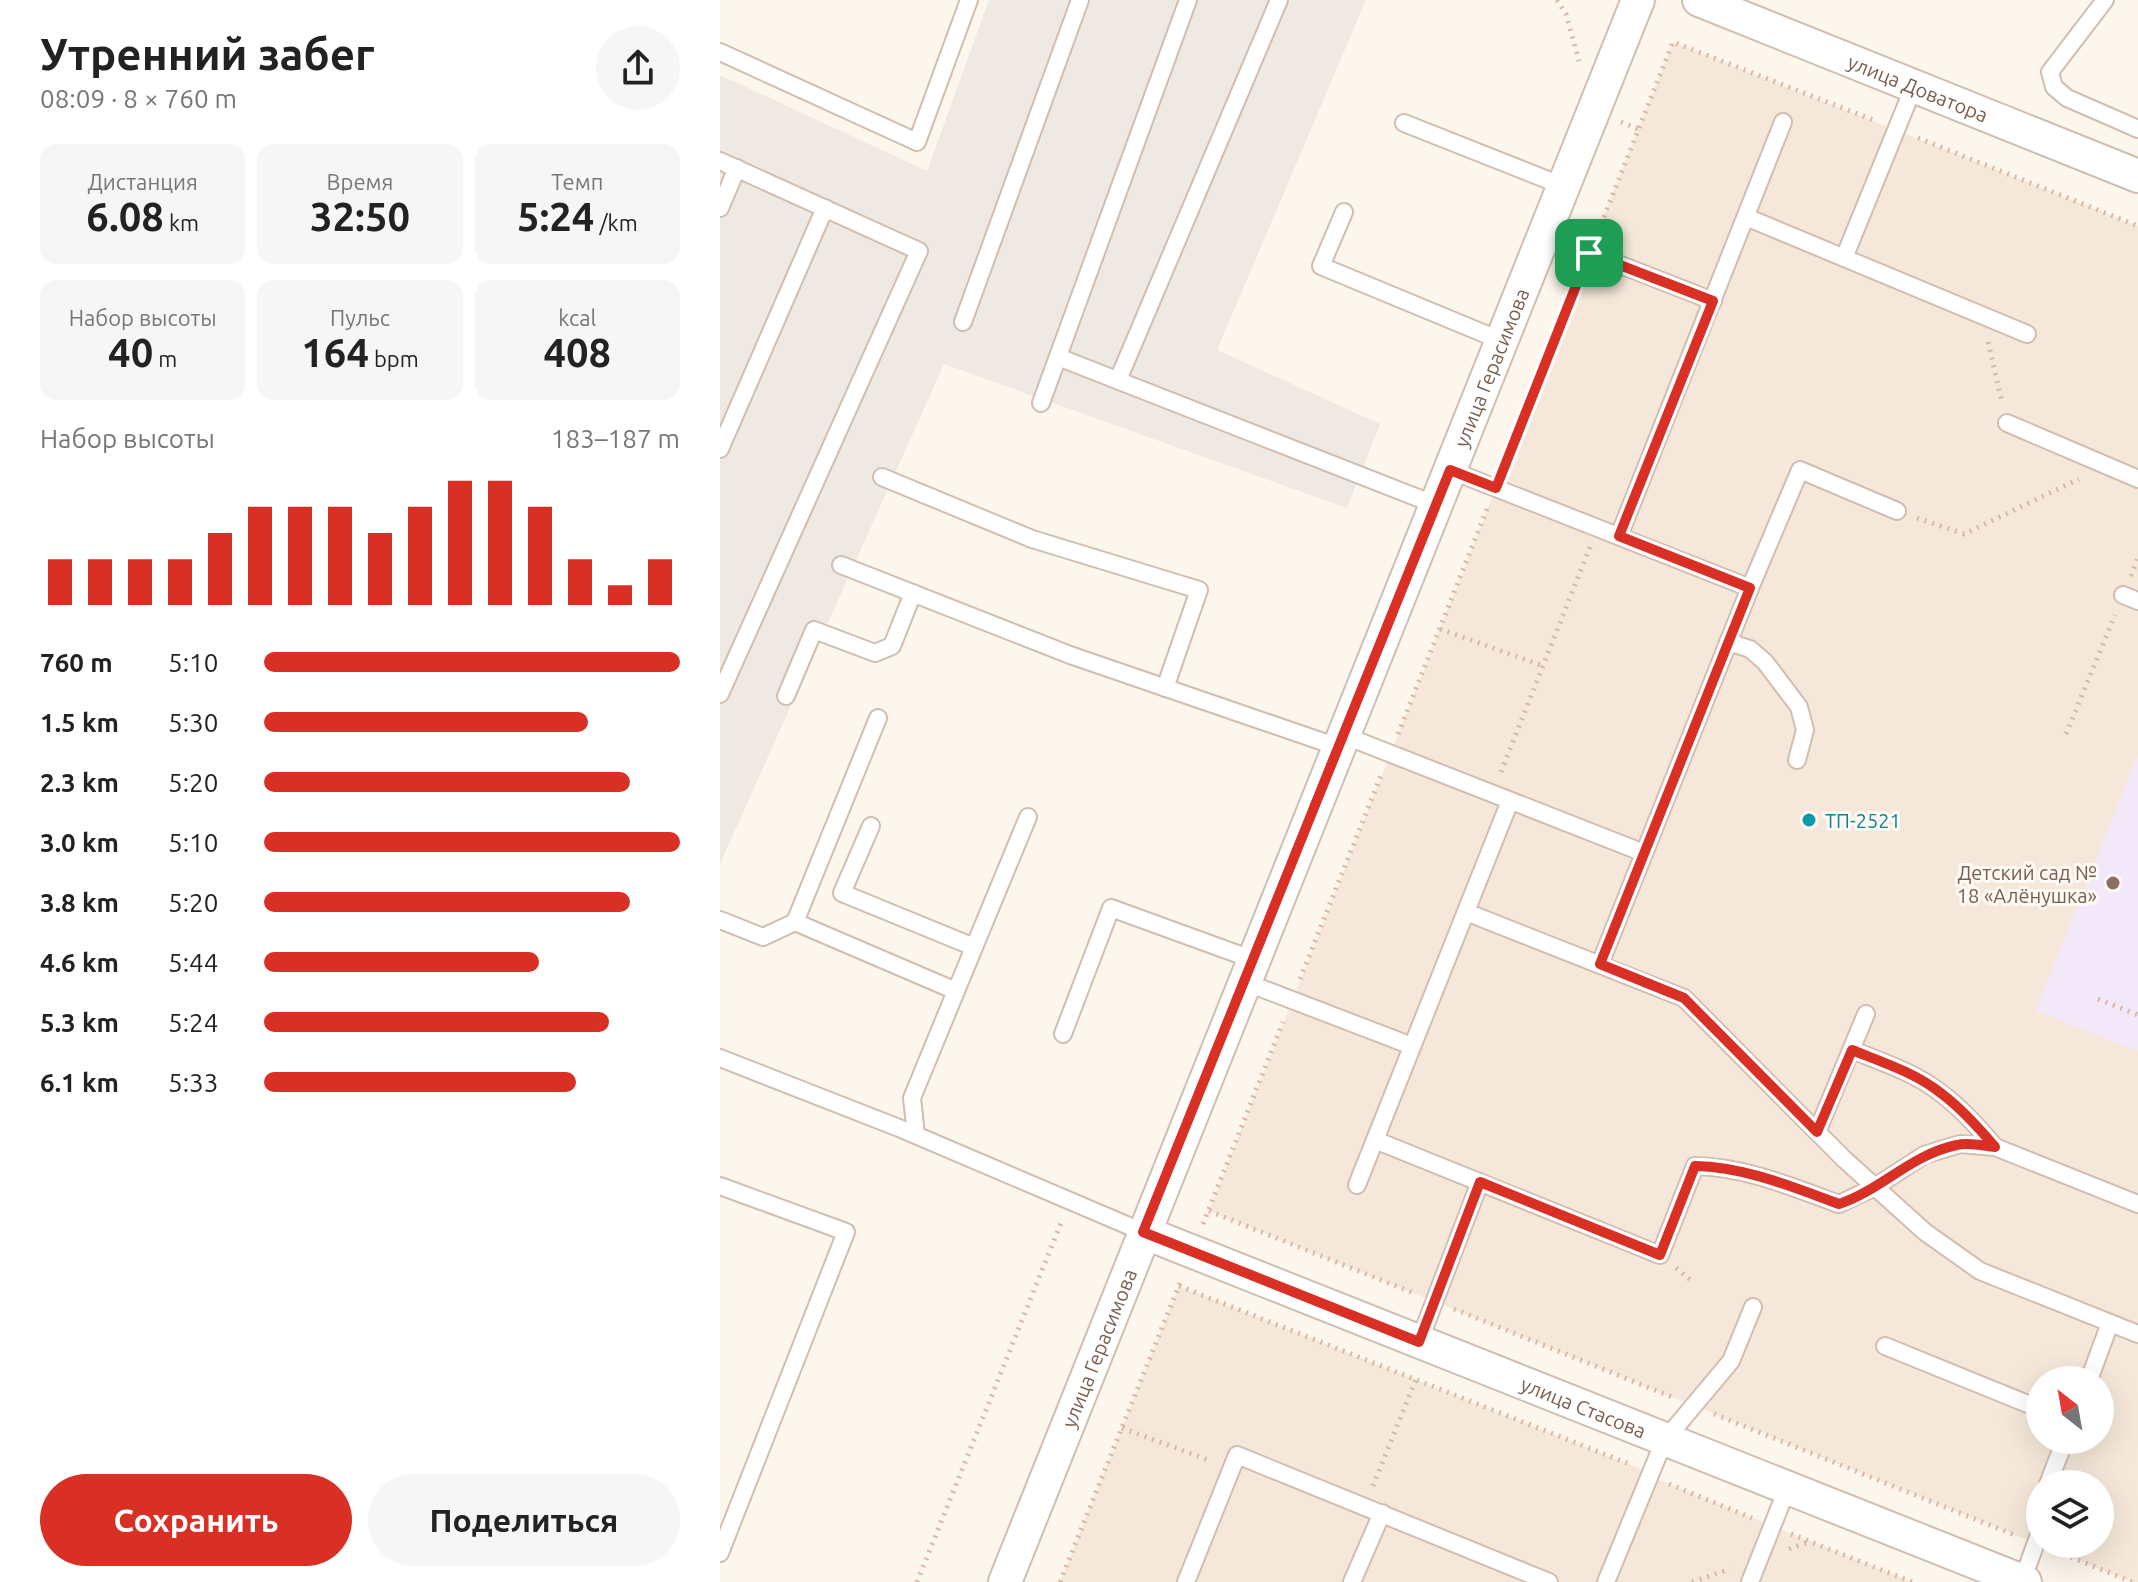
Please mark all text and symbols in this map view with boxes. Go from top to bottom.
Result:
button: share [596,26,680,110]
text: Утренний забег [40,29,374,78]
street label: улица Доватора [1845,49,1991,126]
text: 08:09 · 8 × 760 m [40,84,237,113]
text: Дистанция [87,169,198,194]
text: Время [327,169,393,194]
text: Темп [551,169,603,194]
text: 6.08 [86,194,164,239]
text: 32:50 [310,194,410,239]
text: 5:24 [517,194,594,239]
text: km [164,210,199,235]
text: /km [594,210,638,235]
pin [1555,219,1623,287]
icon: arrive [1567,231,1611,275]
street label: улица Герасимова [1449,285,1533,450]
text: Набор высоты [69,305,217,330]
text: Пульс [330,305,390,330]
text: kcal [558,305,596,330]
text: 40 [108,330,153,375]
text: 164 [301,330,369,375]
text: 408 [543,330,611,375]
text: m [153,346,177,371]
text: bpm [369,346,419,371]
text: Набор высоты [40,424,215,453]
text: 183–187 m [551,424,680,453]
text: 760 m [40,648,113,677]
text: 5:10 [168,648,218,677]
text: 1.5 km [40,708,119,737]
text: 5:30 [168,708,218,737]
text: 2.3 km [40,768,119,797]
text: 5:20 [168,768,218,797]
place label: ТП-2521 [1825,809,1901,832]
marker: ТП-2521 [1800,811,1818,829]
text: 3.0 km [40,828,119,857]
text: 5:10 [168,828,218,857]
place label: Детский сад № 18 «Алёнушка» [1957,861,2097,907]
marker: Детский сад № 18 «Алёнушка» [2104,874,2122,892]
text: 3.8 km [40,888,119,917]
text: 5:20 [168,888,218,917]
text: 4.6 km [40,948,119,977]
text: 5:44 [168,948,218,977]
text: 5.3 km [40,1008,119,1037]
text: 5:24 [168,1008,218,1037]
text: 6.1 km [40,1068,119,1097]
text: 5:33 [168,1068,218,1097]
street label: улица Герасимова [1057,1265,1141,1431]
north arrow [2026,1366,2114,1454]
map controls [2026,1366,2114,1558]
street label: улица Стасова [1518,1372,1649,1442]
button: layers [2026,1470,2114,1558]
button: Сохранить [40,1474,352,1566]
button: Поделиться [368,1474,680,1566]

